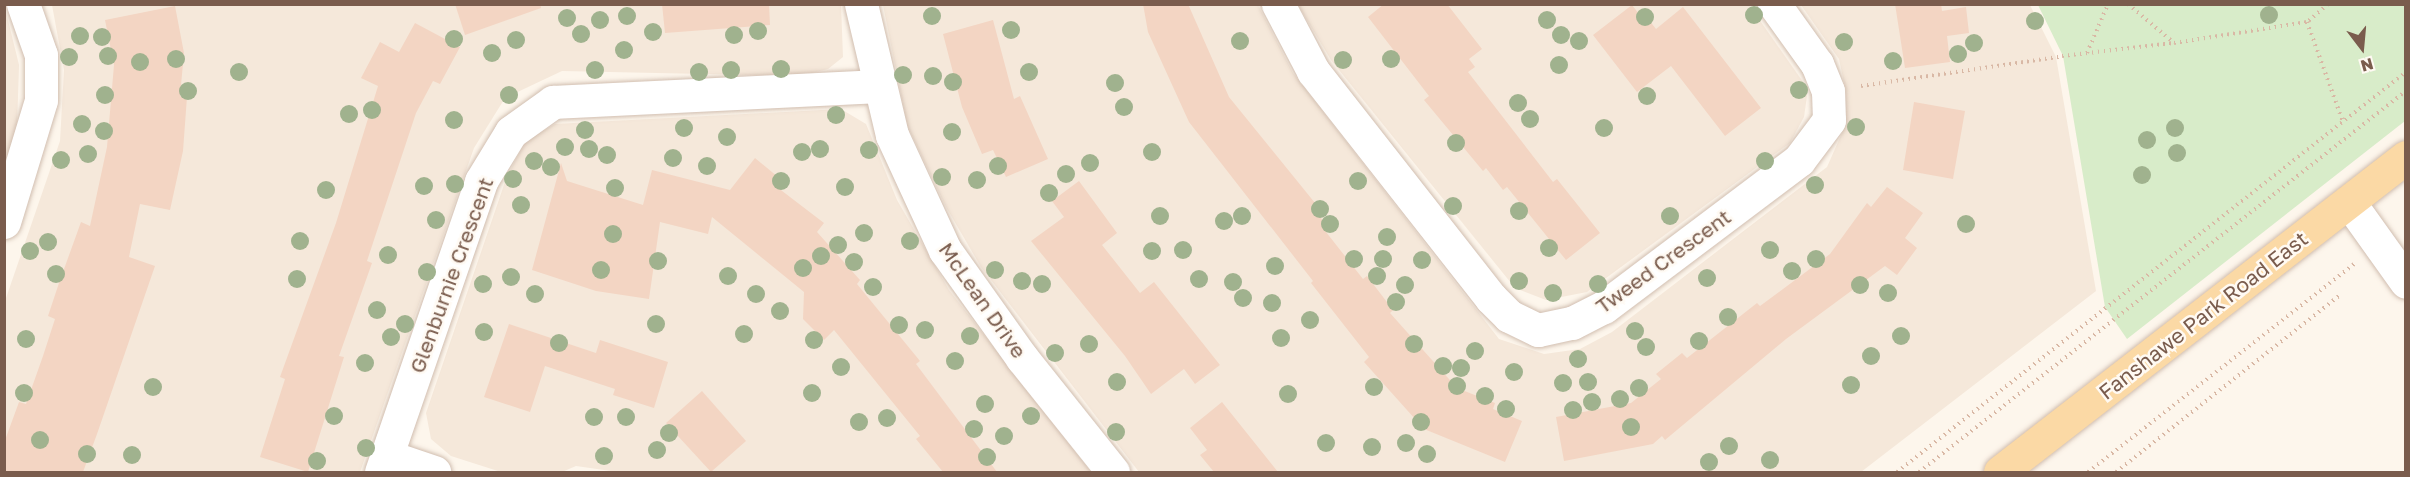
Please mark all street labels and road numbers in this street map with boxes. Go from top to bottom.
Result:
street label: Glenburnie Crescent [404,174,498,376]
street label: Tweed Crescent [1591,204,1735,318]
street label: Fanshawe Park Road East [2094,226,2312,404]
street label: McLean Drive [934,237,1032,363]

